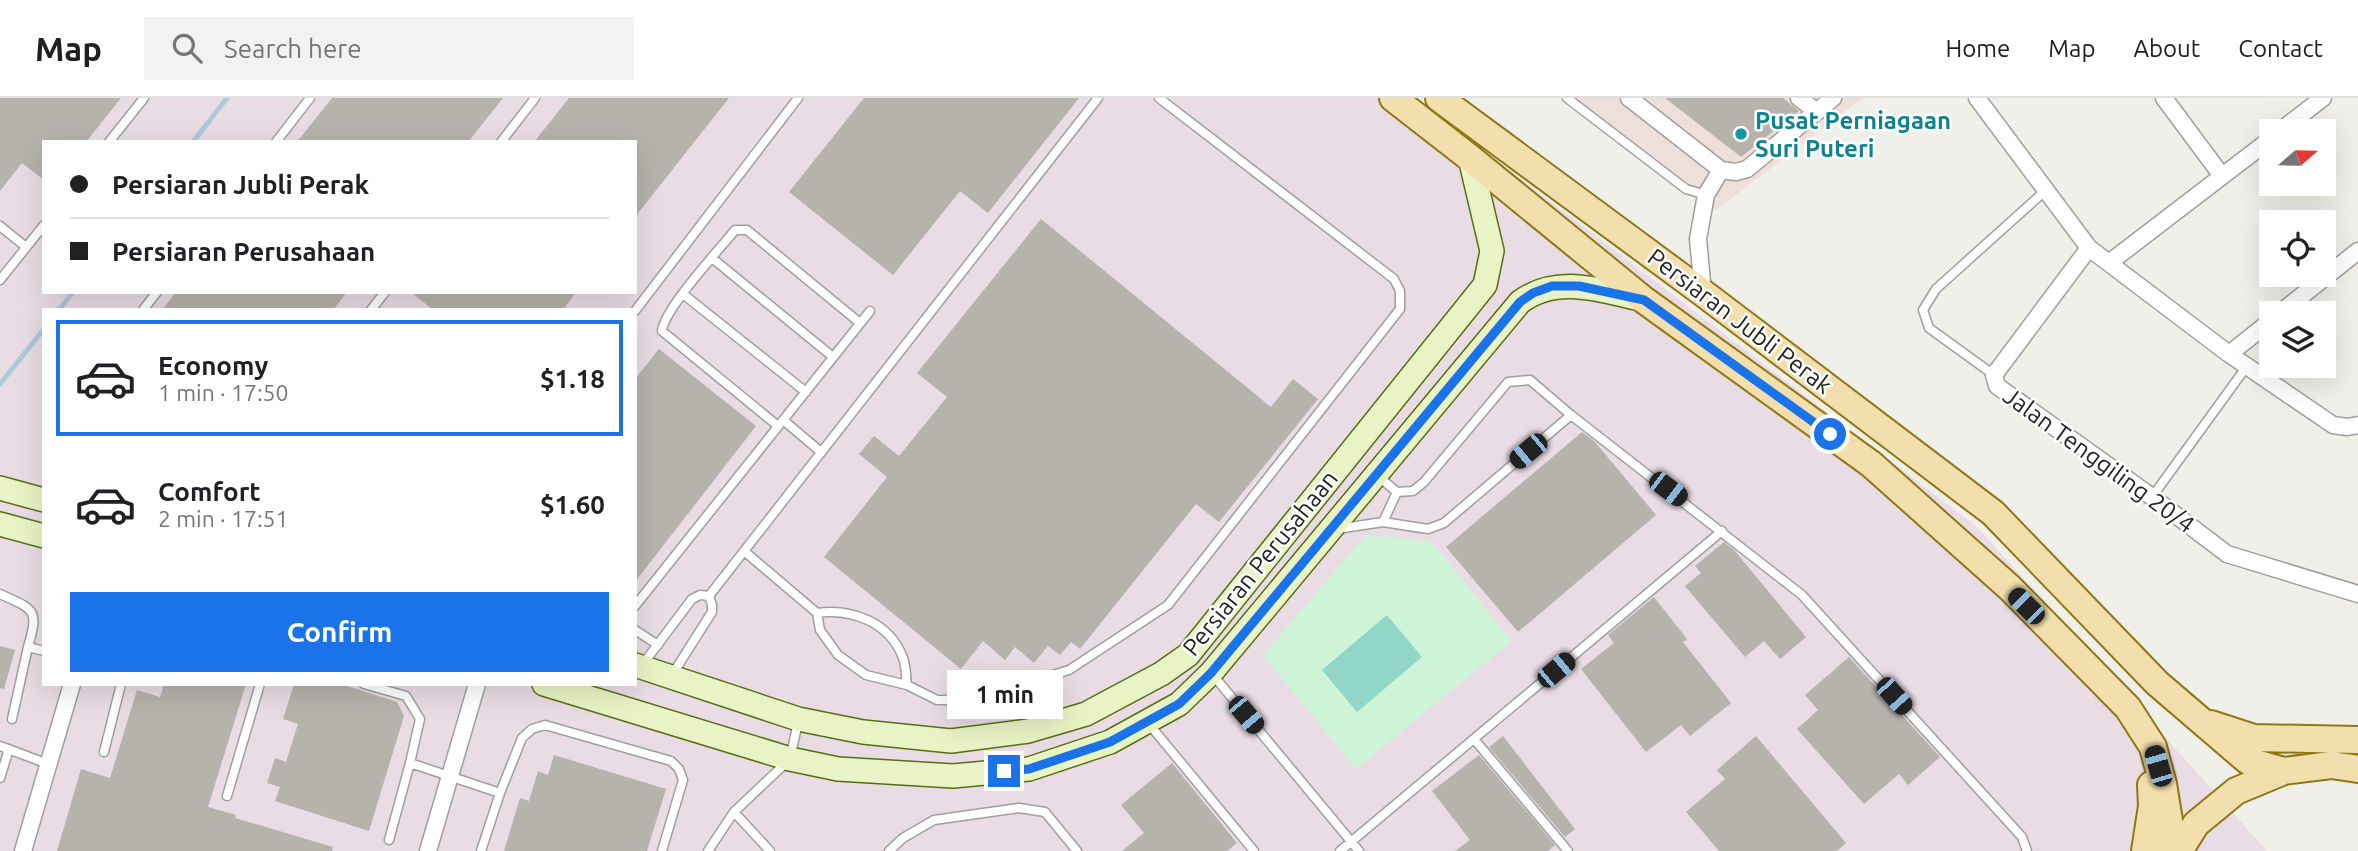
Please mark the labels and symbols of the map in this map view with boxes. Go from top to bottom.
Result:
place label: Pusat Perniagaan Suri Puteri [1755,107,1951,162]
north arrow [2259,119,2336,196]
marker: Pusat Perniagaan Suri Puteri [1733,126,1749,142]
street label: Persiaran Jubli Perak [1643,243,1837,399]
street label: Jalan Tenggiling 20/4 [1998,382,2200,538]
route start [1814,418,1846,450]
car [1506,429,1551,473]
street label: Persiaran Perusahaan [1177,465,1343,661]
car [1645,468,1692,510]
car [2004,584,2049,628]
car [1534,648,1579,692]
callout: 1 min [946,670,1062,718]
car [1873,673,1916,719]
car [1225,692,1268,738]
car [2143,743,2174,789]
route end [988,755,1020,787]

